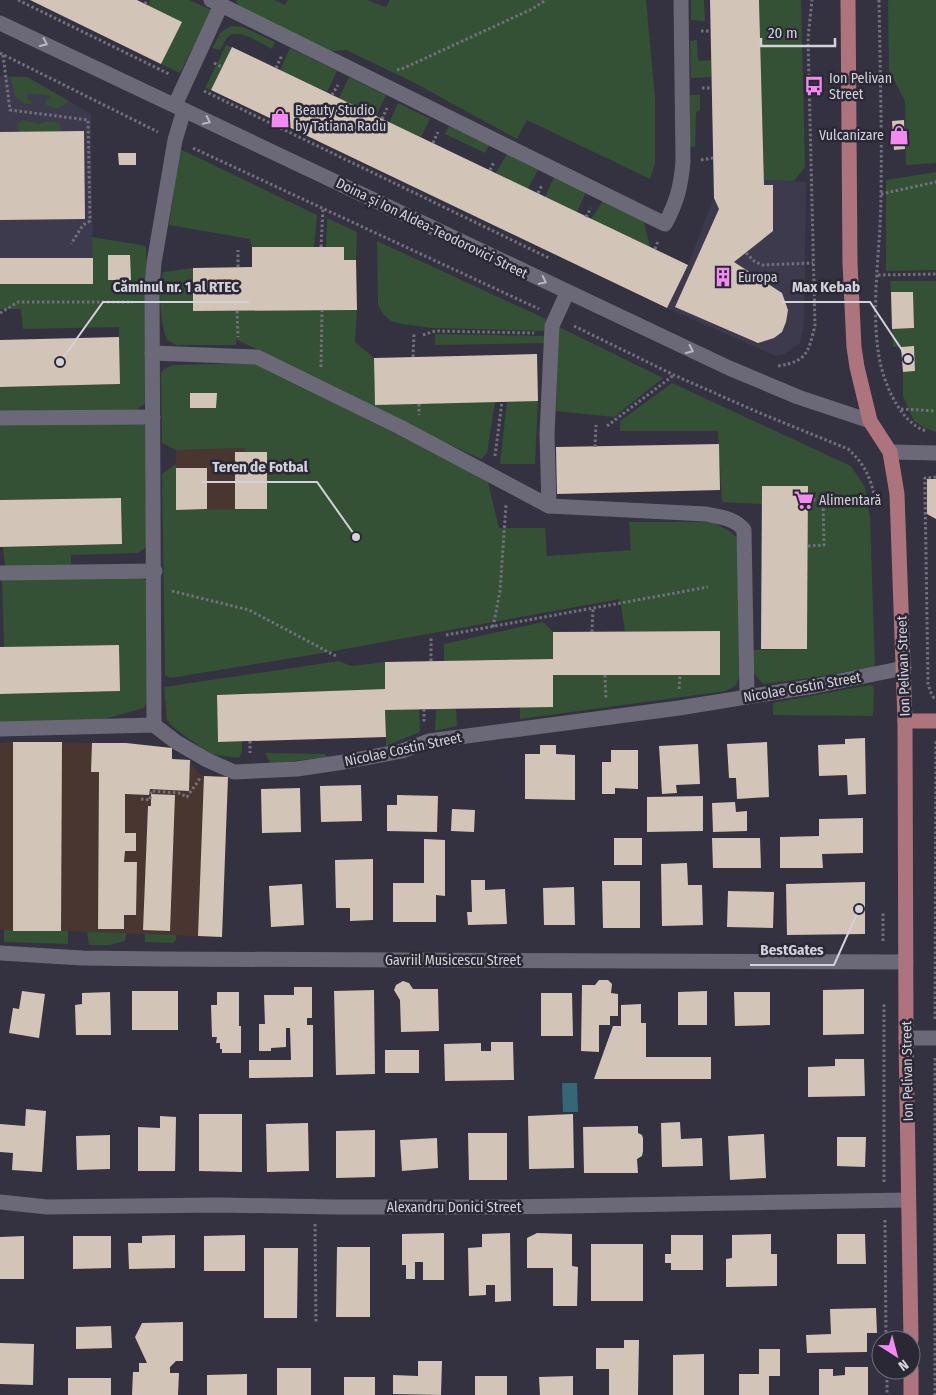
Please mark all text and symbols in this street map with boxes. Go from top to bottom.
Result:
scale bar [761,15,835,47]
text: 20 m [768,24,798,42]
one-way arrow [39,37,48,48]
place label: Ion Pelivan Street [829,70,892,103]
bus stop icon: Ion Pelivan Street [803,75,825,97]
place label: Beauty Studio by Tatiana Radu [295,102,386,135]
shop icon: Beauty Studio by Tatiana Radu [269,107,291,129]
one-way arrow [202,114,211,125]
shop icon: Vulcanizare [888,124,910,146]
place label: Vulcanizare [819,127,884,144]
street label: Doina și Ion Aldea-Teodorovici Street [333,175,531,283]
building icon: Europa [712,266,734,288]
place label: Europa [738,269,778,286]
callout: Căminul nr. 1 al RTEC [103,272,249,302]
callout: Max Kebab [782,272,870,302]
one-way arrow [538,275,547,285]
text: Căminul nr. 1 al RTEC [113,278,239,296]
text: Max Kebab [792,278,860,296]
one-way arrow [685,344,694,354]
callout: Teren de Fotbal [202,452,317,482]
text: Teren de Fotbal [212,458,309,476]
supermarket icon: Alimentară [793,489,815,511]
place label: Alimentară [819,492,881,509]
street label: Ion Pelivan Street [893,615,914,717]
street label: Nicolae Costin Street [742,669,863,706]
street label: Nicolae Costin Street [343,729,464,770]
callout: BestGates [750,935,834,965]
text: BestGates [760,941,824,959]
street label: Gavriil Musicescu Street [385,952,521,969]
street label: Ion Pelivan Street [898,1020,917,1121]
street label: Alexandru Donici Street [387,1199,522,1216]
north arrow [871,1330,921,1380]
text: N [895,1356,912,1374]

